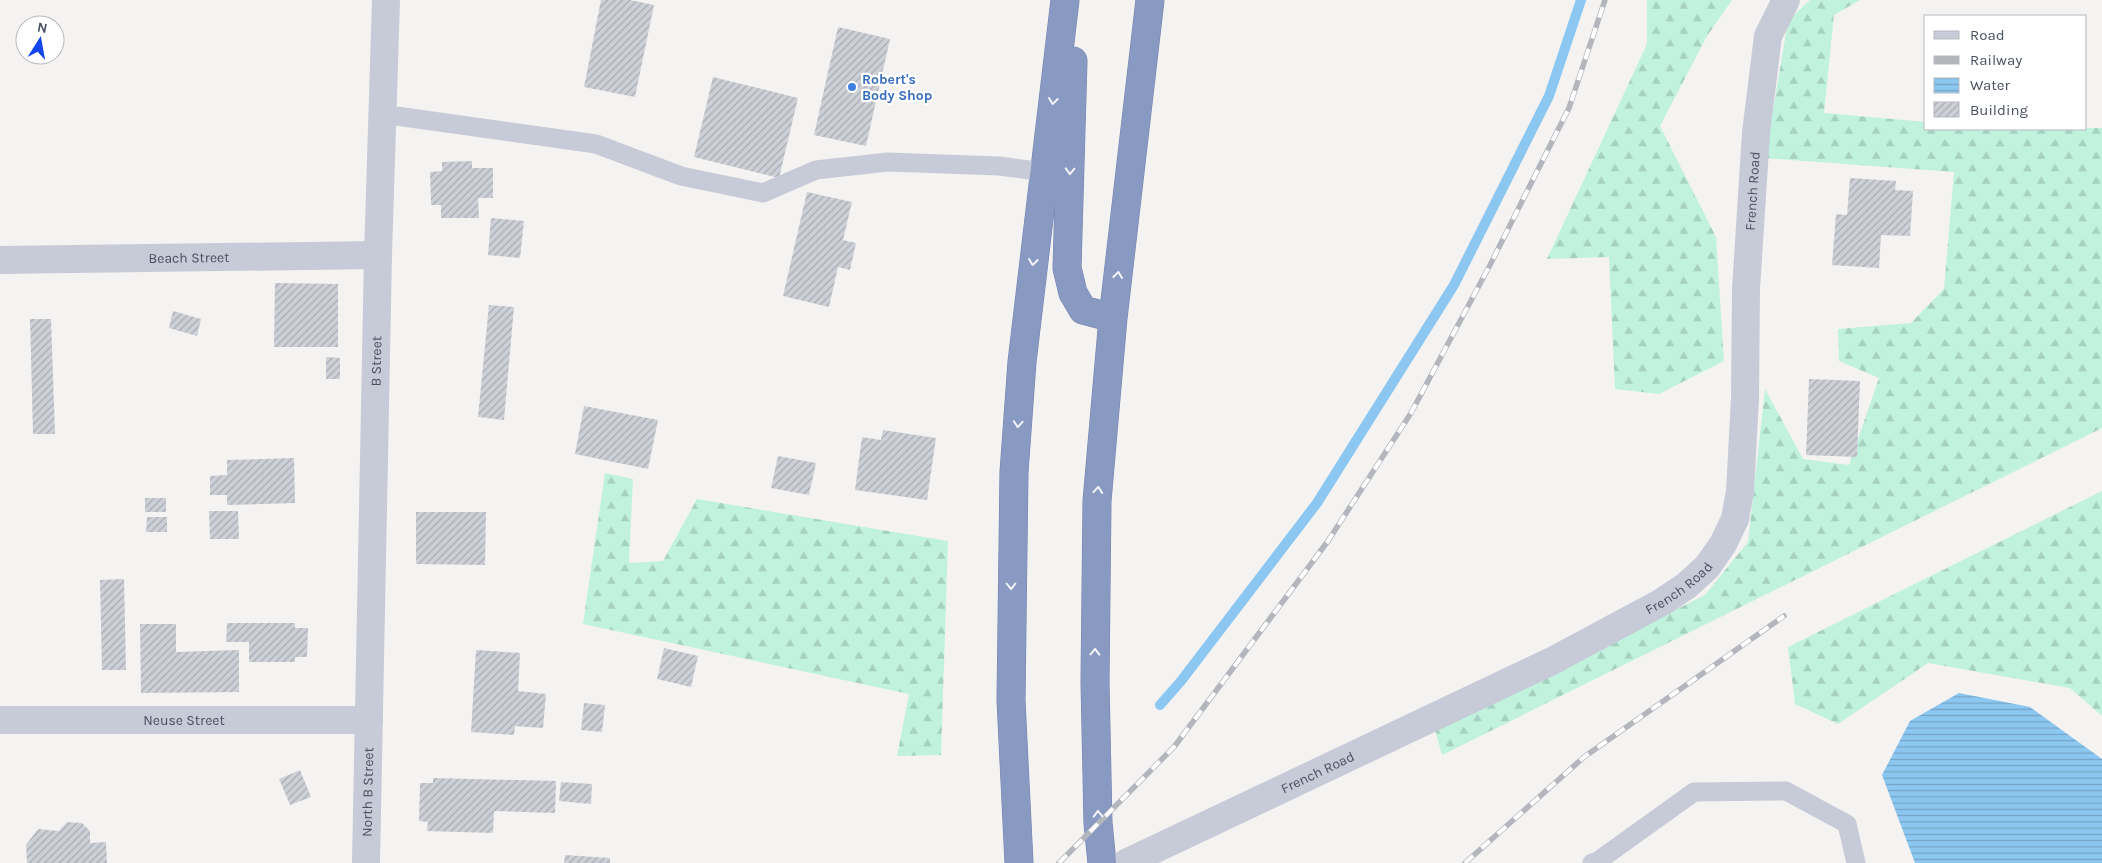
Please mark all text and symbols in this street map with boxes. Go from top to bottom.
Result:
north arrow [15,15,65,65]
legend [1924,15,2087,130]
text: N [36,18,49,37]
text: Road [1970,26,2005,44]
text: Railway [1970,51,2022,69]
place label: Robert's Body Shop [862,71,932,104]
text: Water [1970,76,2011,94]
marker: Robert's Body Shop [846,81,858,93]
one-way arrow [1048,97,1059,105]
text: Building [1970,101,2028,119]
street label: French Road [1742,151,1764,231]
one-way arrow [1065,168,1075,175]
street label: Beach Street [148,249,230,267]
one-way arrow [1028,258,1039,266]
one-way arrow [1112,271,1123,279]
street label: B Street [367,336,385,387]
one-way arrow [1012,420,1023,428]
one-way arrow [1093,485,1104,493]
street label: French Road [1642,559,1717,618]
one-way arrow [1006,582,1016,590]
one-way arrow [1090,648,1101,656]
street label: Neuse Street [143,712,225,729]
street label: North B Street [359,747,377,837]
street label: French Road [1278,748,1357,797]
one-way arrow [1093,810,1103,818]

